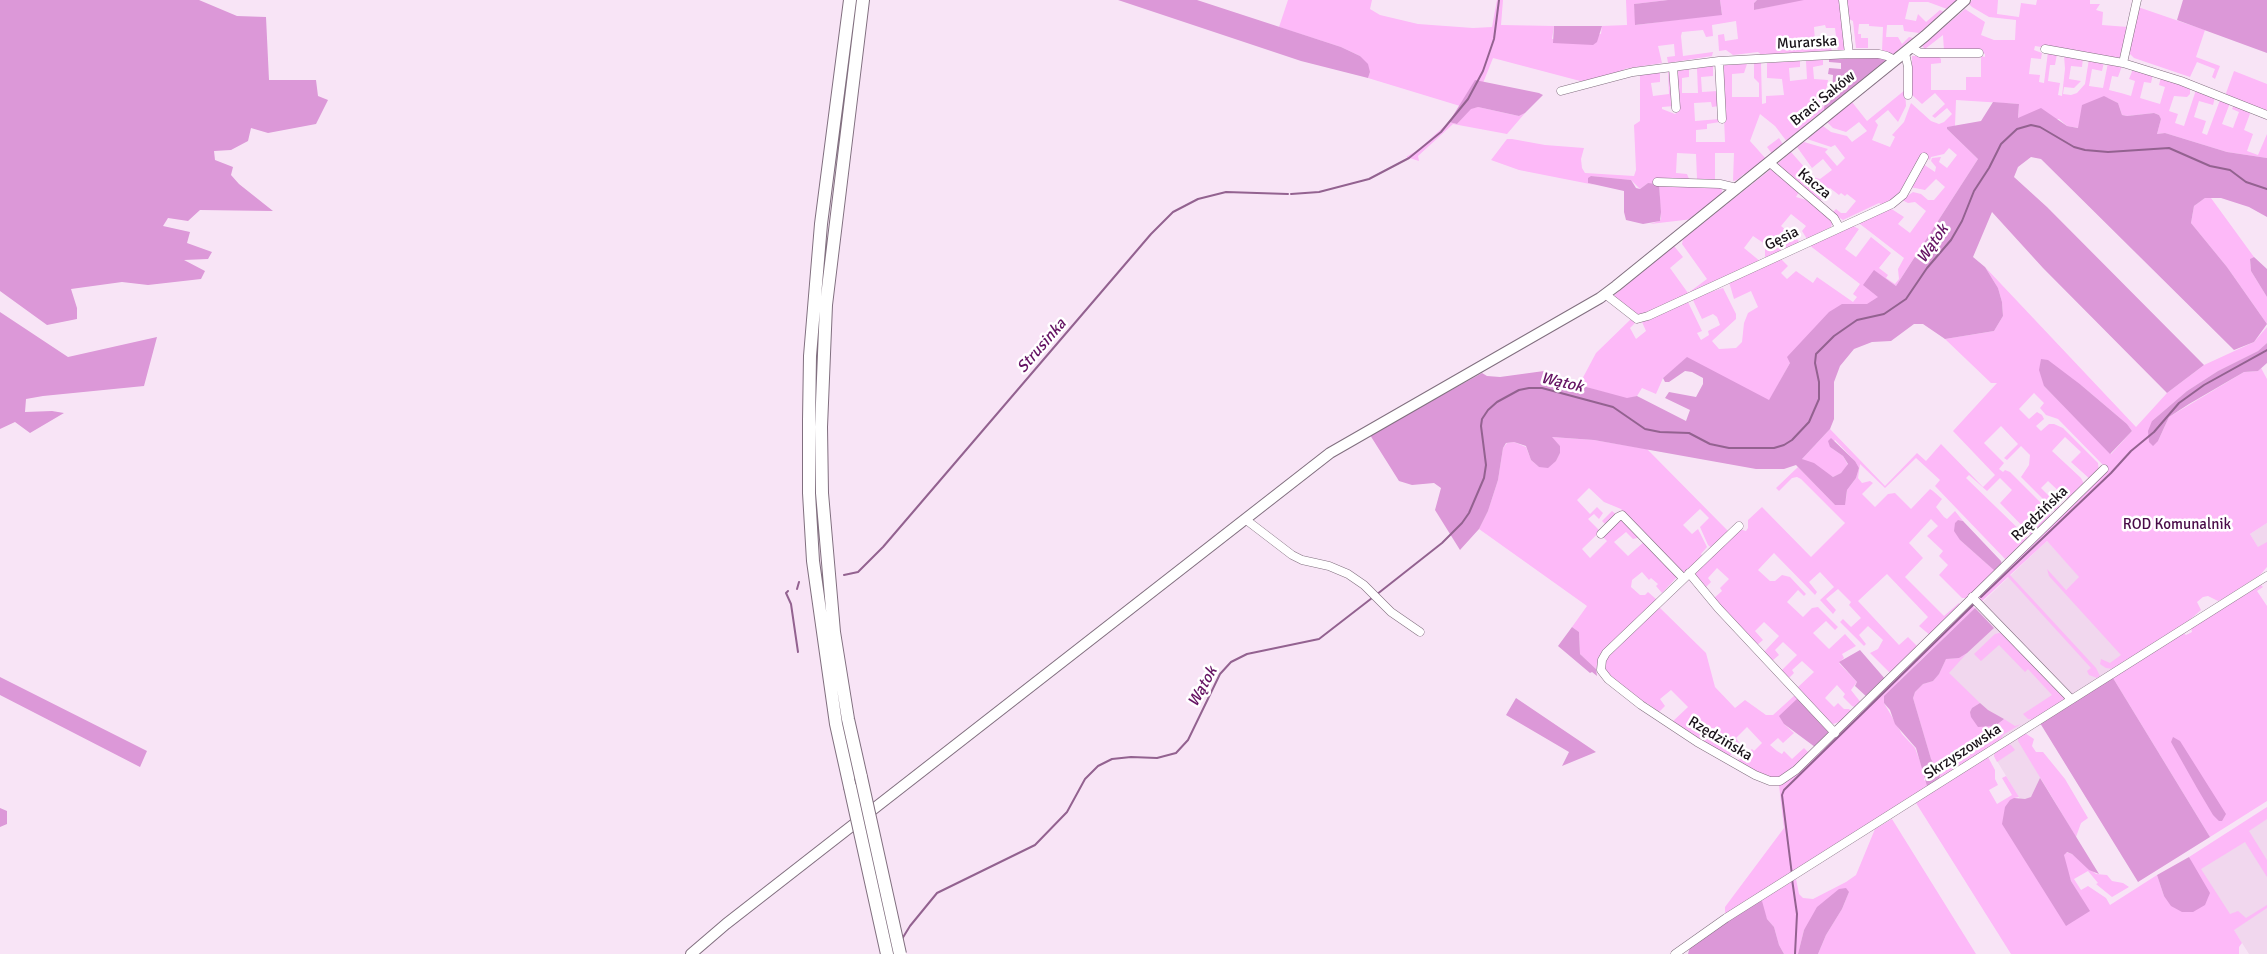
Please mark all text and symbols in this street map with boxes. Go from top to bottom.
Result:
street label: Murarska [1776,32,1838,54]
street label: Braci Saków [1787,67,1859,131]
street label: Kacza [1794,165,1834,203]
water label: Wątok [1913,221,1953,267]
street label: Gęsia [1762,223,1802,255]
water label: Strusinka [1013,315,1071,377]
water label: Wątok [1539,369,1585,397]
street label: Rzędzińska [2008,483,2072,545]
park label: ROD Komunalnik [2123,516,2231,534]
water label: Wątok [1184,664,1222,710]
street label: Rzędzińska [1685,713,1755,765]
street label: Skrzyszowska [1921,720,2005,784]

